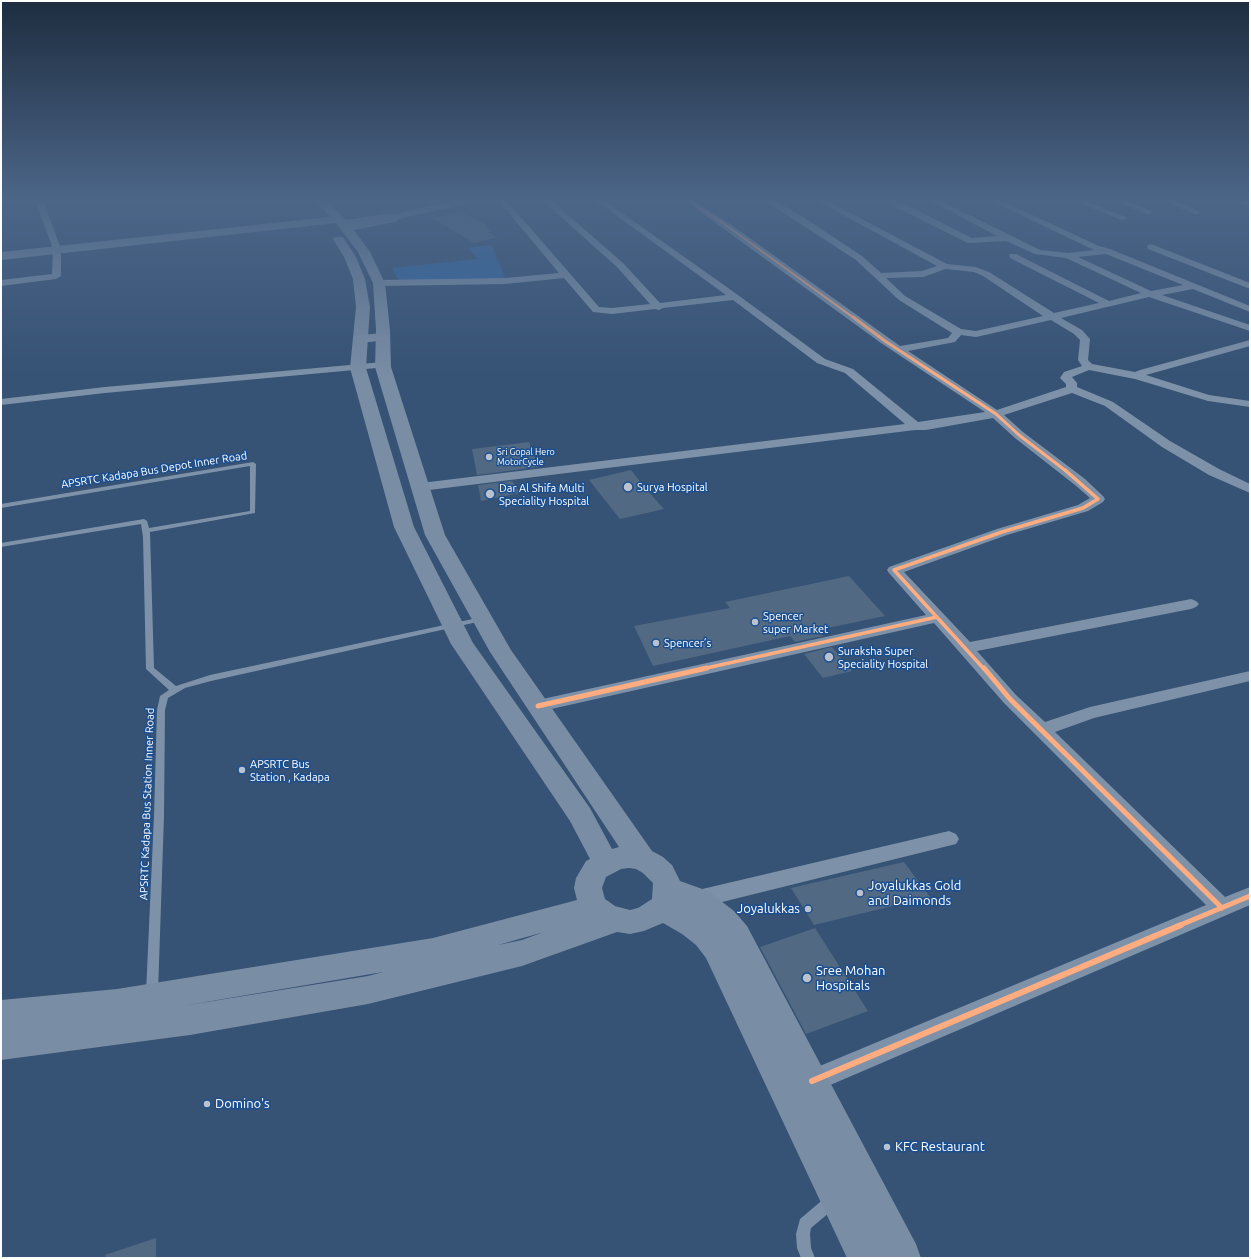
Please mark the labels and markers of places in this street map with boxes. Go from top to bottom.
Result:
place label: Sri Gopal Hero MotorCycle [497,447,555,468]
marker: Sri Gopal Hero MotorCycle [484,452,494,462]
place label: Surya Hospital [637,480,708,494]
place label: Dar Al Shifa Multi Speciality Hospital [499,481,589,507]
marker: Surya Hospital [622,481,634,493]
marker: Dar Al Shifa Multi Speciality Hospital [484,488,496,500]
place label: Spencer super Market [763,609,828,635]
marker: Spencer super Market [750,617,760,627]
place label: Spencer’s [664,636,711,650]
marker: Spencer’s [651,638,661,648]
place label: Suraksha Super Speciality Hospital [838,644,928,670]
marker: Suraksha Super Speciality Hospital [823,651,835,663]
place label: APSRTC Bus Station , Kadapa [250,757,330,783]
marker: APSRTC Bus Station , Kadapa [237,765,247,775]
place label: Joyalukkas Gold and Daimonds [868,878,961,909]
marker: Joyalukkas Gold and Daimonds [855,888,865,898]
place label: Joyalukkas [737,901,800,917]
marker: Joyalukkas [803,904,813,914]
place label: Sree Mohan Hospitals [816,963,885,994]
marker: Sree Mohan Hospitals [801,972,813,984]
place label: Domino's [215,1096,270,1112]
marker: Domino's [202,1099,212,1109]
place label: KFC Restaurant [895,1139,985,1155]
marker: KFC Restaurant [882,1142,892,1152]

